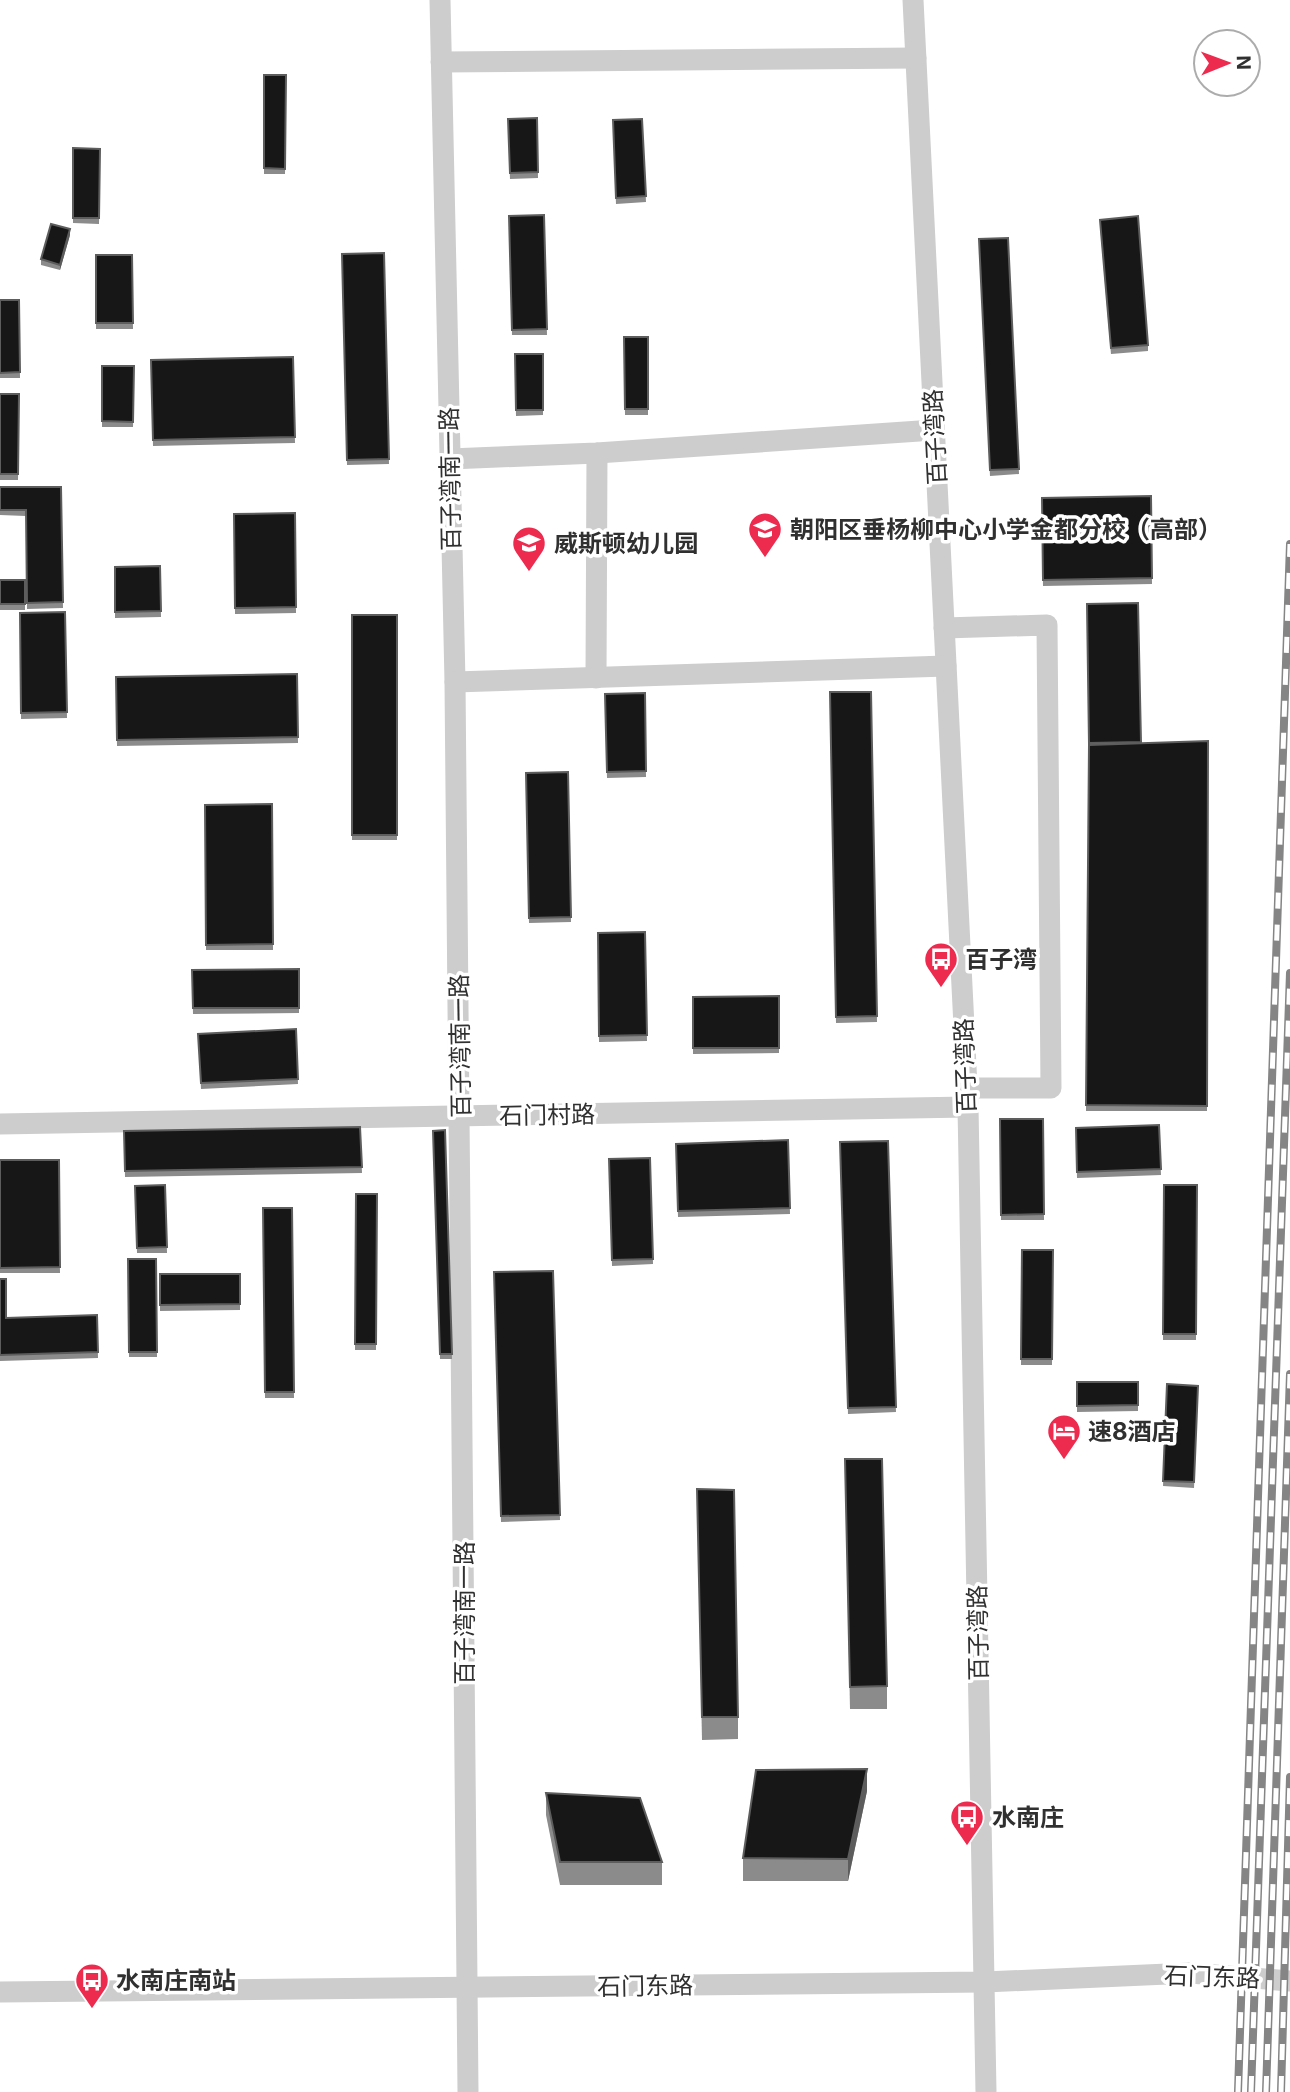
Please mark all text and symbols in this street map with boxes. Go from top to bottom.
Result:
north arrow [1192,28,1262,98]
text: N [1232,55,1255,70]
street label: 百子湾路 [918,388,952,486]
street label: 百子湾南一路 [434,407,466,551]
school or university icon: 朝阳区垂杨柳中心小学金都分校（高部） [746,510,784,559]
place label: 朝阳区垂杨柳中心小学金都分校（高部） [790,515,1222,544]
school or university icon: 威斯顿幼儿园 [510,524,548,573]
place label: 威斯顿幼儿园 [554,529,698,558]
bus stop icon: 百子湾 [922,940,960,989]
place label: 百子湾 [965,945,1037,974]
street label: 百子湾南一路 [444,974,476,1118]
street label: 百子湾路 [949,1018,981,1114]
street label: 石门村路 [499,1100,595,1130]
hotel icon: 速8酒店 [1045,1412,1083,1461]
place label: 速8酒店 [1088,1417,1176,1446]
street label: 百子湾南一路 [450,1541,479,1685]
street label: 百子湾路 [963,1585,993,1681]
bus stop icon: 水南庄 [948,1798,986,1847]
place label: 水南庄 [992,1803,1064,1832]
bus stop icon: 水南庄南站 [73,1961,111,2010]
street label: 石门东路 [1164,1961,1260,1993]
place label: 水南庄南站 [116,1966,236,1995]
street label: 石门东路 [597,1971,693,2001]

